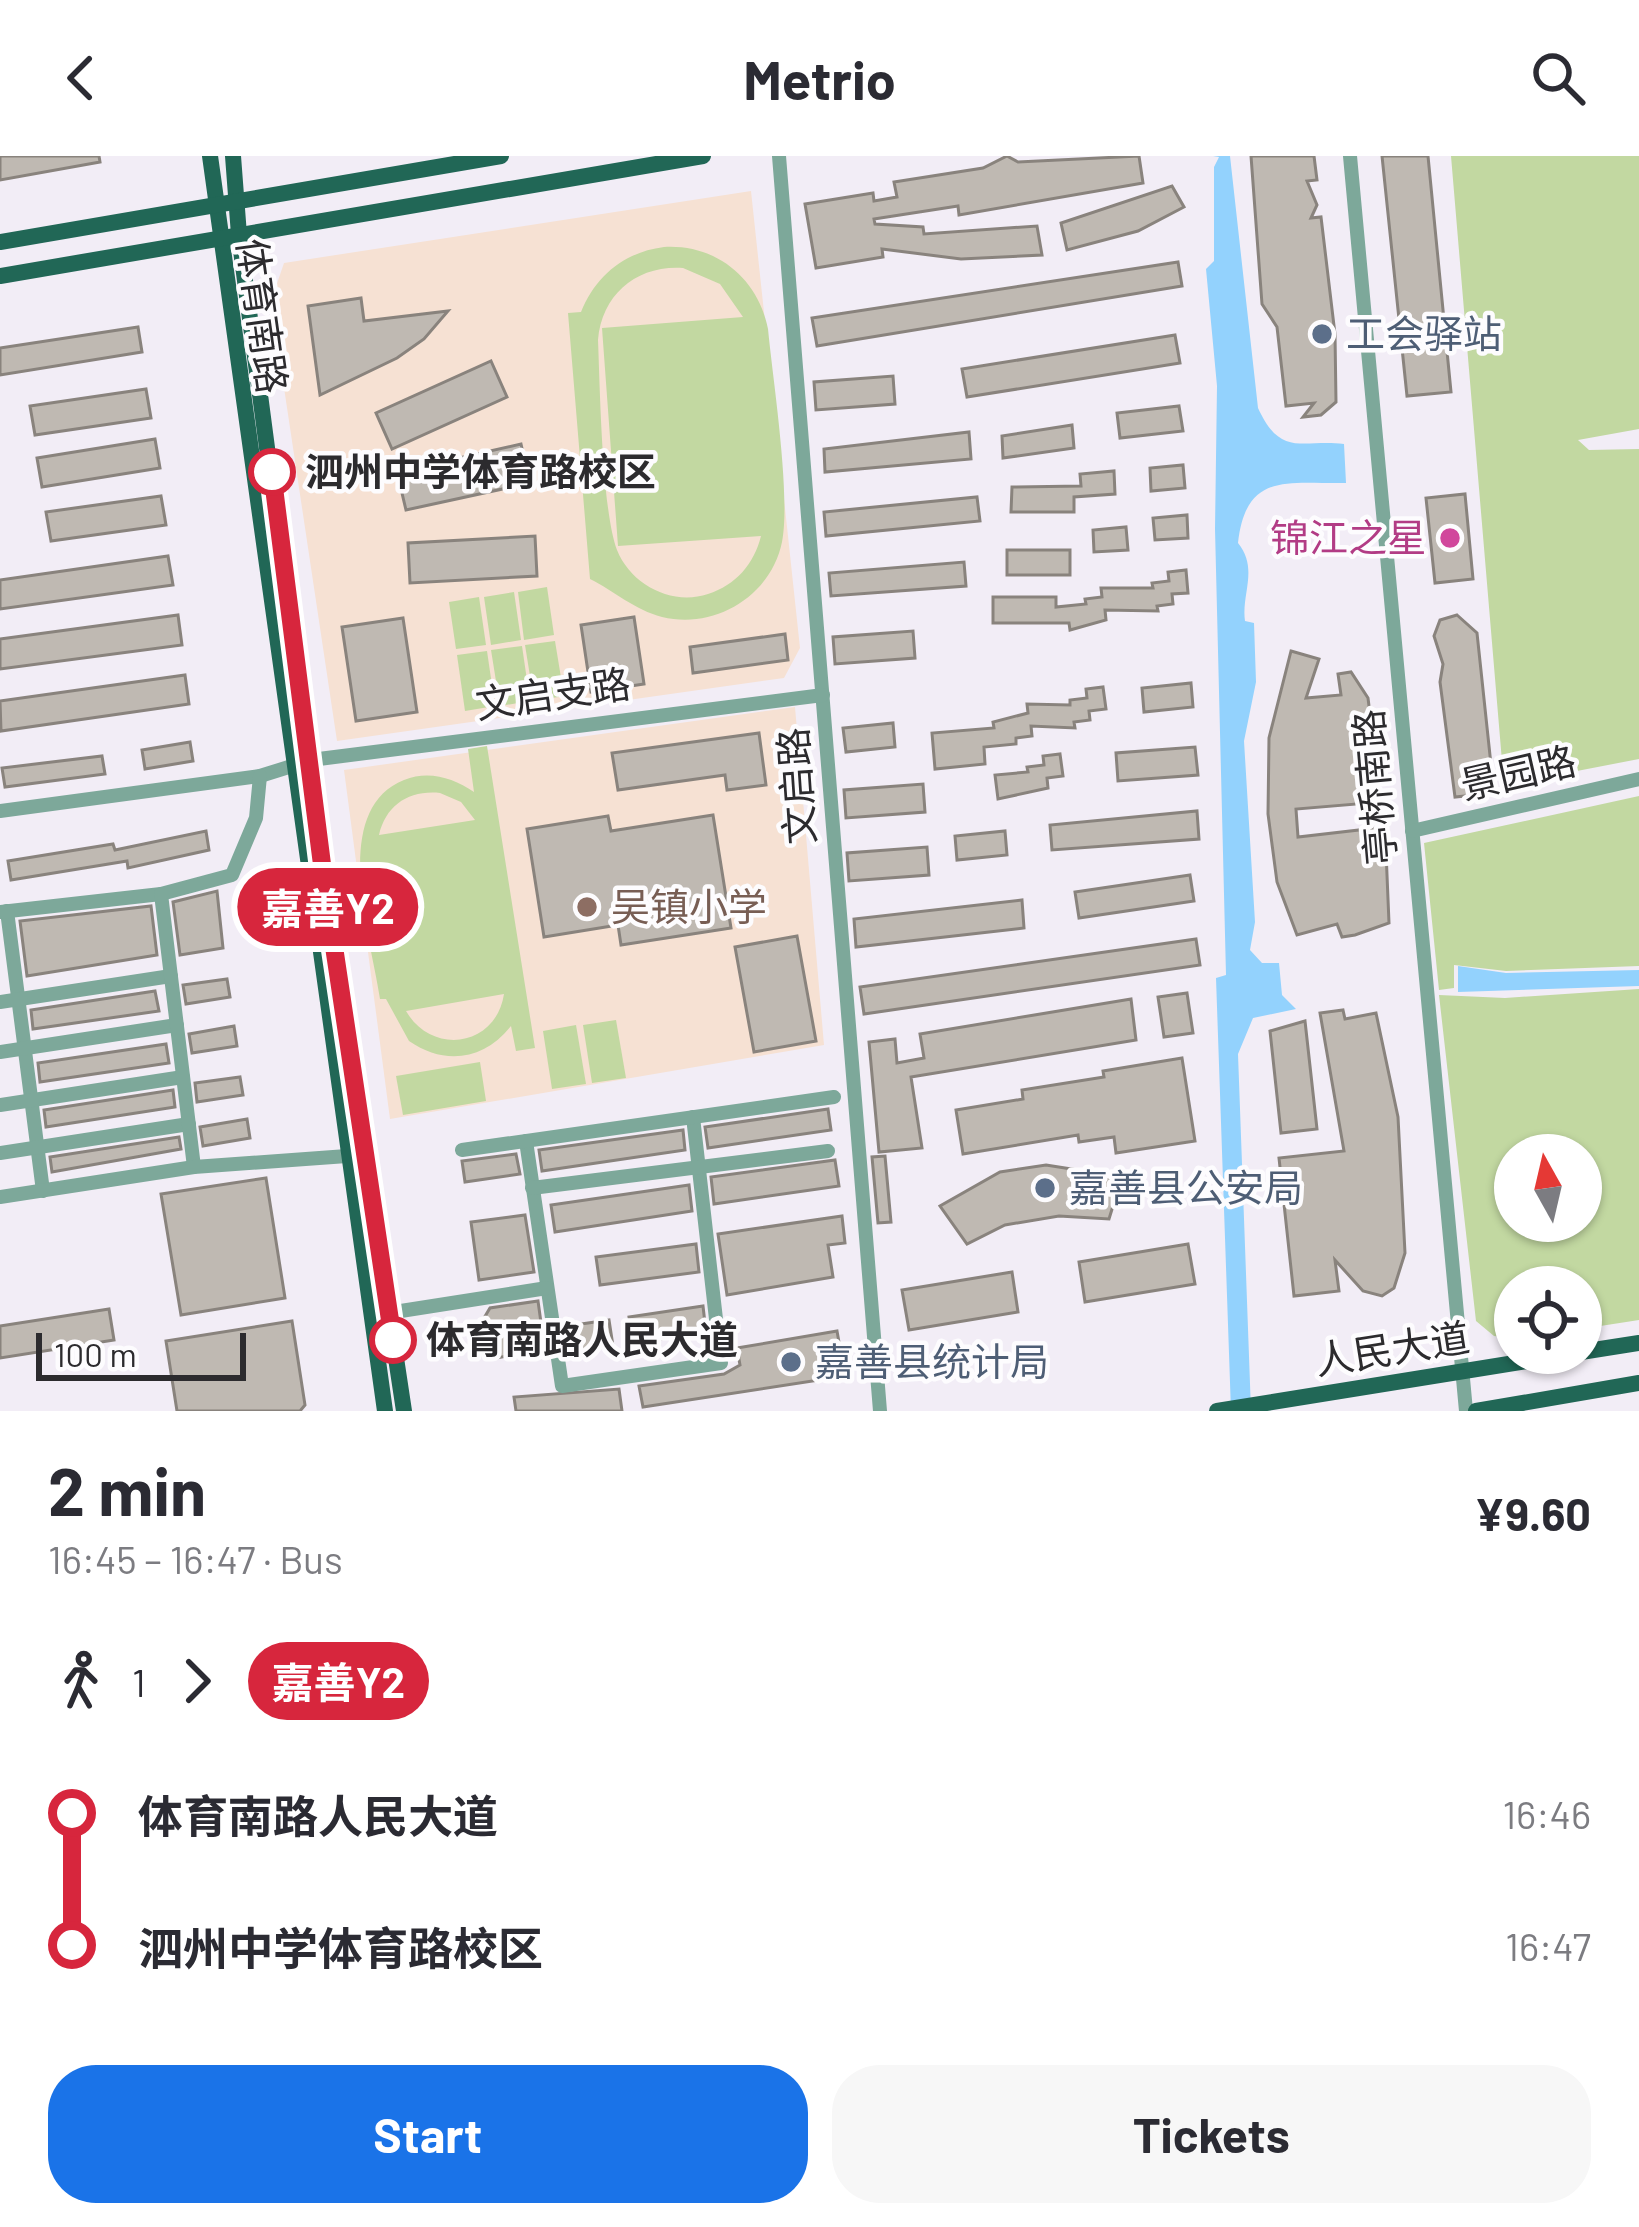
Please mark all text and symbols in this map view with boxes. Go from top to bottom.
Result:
icon: back [48,45,114,111]
icon: search [1525,45,1591,111]
text: Metrio [743,46,896,111]
street label: 体育南路 [229,235,298,396]
place label: 工会驿站 [1346,309,1502,356]
marker: 工会驿站 [1309,321,1335,347]
place label: 泗州中学体育路校区 [305,447,656,494]
marker: 泗州中学体育路校区 [250,450,294,494]
place label: 锦江之星 [1270,513,1426,560]
marker: 锦江之星 [1437,525,1463,551]
street label: 文启支路 [472,658,633,727]
street label: 亭桥南路 [1343,707,1404,867]
street label: 文启路 [768,726,823,846]
street label: 景园路 [1455,735,1580,808]
line badge: 嘉善Y2 [244,868,412,946]
text: 嘉善Y2 [261,882,395,932]
place label: 吴镇小学 [611,882,767,929]
marker: 吴镇小学 [574,894,600,920]
north arrow [1494,1134,1602,1242]
map controls [1494,1134,1602,1374]
place label: 嘉善县公安局 [1069,1163,1303,1210]
marker: 嘉善县公安局 [1032,1175,1058,1201]
button: locate [1494,1266,1602,1374]
street label: 人民大道 [1311,1312,1472,1383]
place label: 体育南路人民大道 [426,1315,738,1362]
marker: 体育南路人民大道 [371,1318,415,1362]
scale bar [36,1327,246,1380]
text: 100 m [54,1334,137,1374]
place label: 嘉善县统计局 [815,1337,1049,1384]
marker: 嘉善县统计局 [778,1349,804,1375]
text: 2 min [48,1450,206,1529]
text: ¥9.60 [1474,1486,1591,1540]
text: 16:45 – 16:47 · Bus [48,1535,343,1582]
icon: walk [48,1648,114,1714]
icon: forward [164,1648,230,1714]
text: 嘉善Y2 [272,1656,405,1706]
text: 1 [132,1658,146,1705]
text: 体育南路人民大道 [138,1788,498,1842]
text: 16:46 [1502,1790,1591,1837]
text: 泗州中学体育路校区 [138,1920,543,1974]
text: 16:47 [1505,1922,1591,1969]
button: Start [48,2065,808,2203]
button: Tickets [832,2065,1591,2203]

